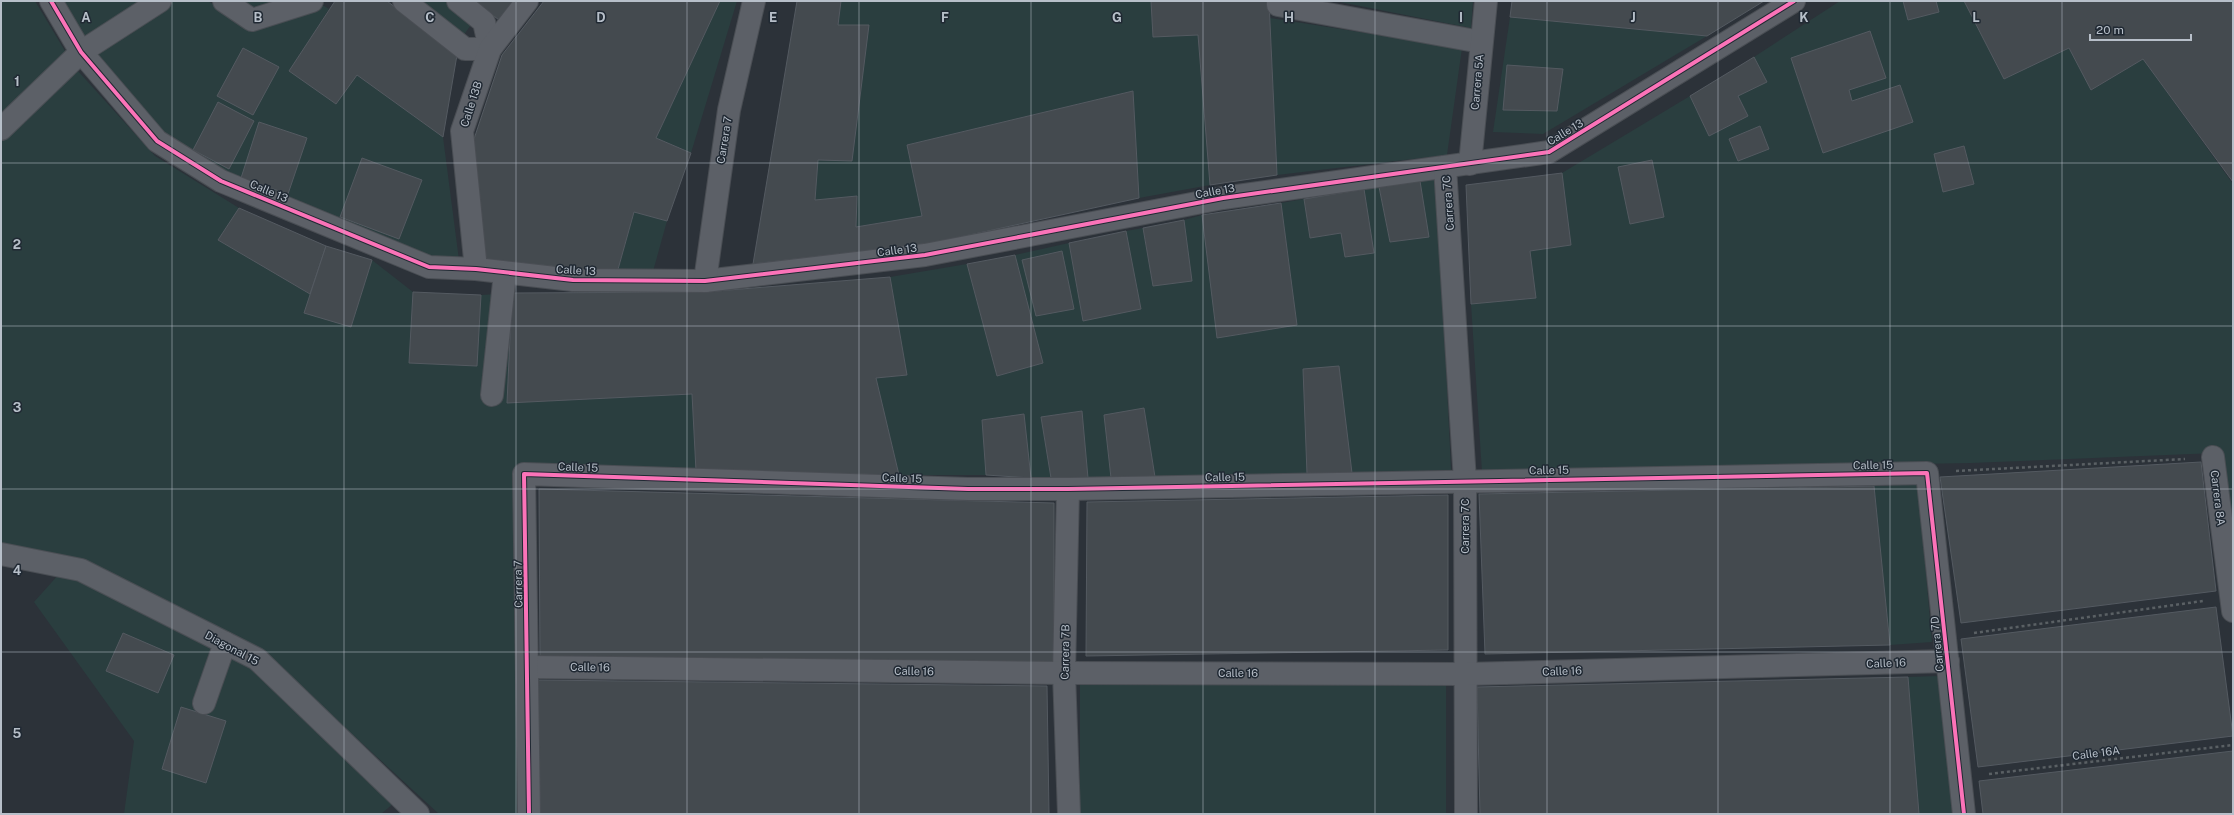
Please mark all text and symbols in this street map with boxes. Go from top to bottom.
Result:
text: A [81,10,91,25]
text: B [254,10,263,25]
text: C [425,10,435,25]
text: D [596,10,606,25]
text: E [769,10,777,25]
text: F [941,10,949,25]
text: G [1112,10,1122,25]
text: H [1284,10,1294,25]
text: I [1459,10,1463,25]
text: J [1630,10,1636,25]
text: K [1799,10,1809,25]
text: L [1972,10,1980,25]
scale bar [2090,16,2191,42]
text: 20 m [2096,23,2124,37]
street label: Carrera 5A [1469,53,1485,110]
text: 1 [14,74,20,89]
street label: Calle 13B [458,80,484,128]
street label: Carrera 7 [714,115,734,165]
street label: Calle 13 [1545,117,1585,147]
street label: Carrera 7C [1440,175,1456,231]
street label: Calle 13 [248,178,290,204]
street label: Calle 13 [1194,182,1236,200]
text: 2 [13,237,21,252]
street label: Calle 13 [876,242,918,258]
street label: Calle 13 [556,263,596,277]
text: 3 [13,400,22,415]
street label: Calle 15 [1853,459,1893,471]
street label: Calle 15 [558,460,598,474]
street label: Calle 15 [1529,464,1569,476]
street label: Carrera 8A [2209,469,2227,527]
street label: Calle 15 [882,471,922,485]
street label: Calle 15 [1205,471,1245,483]
street label: Carrera 7C [1459,498,1471,554]
street label: Carrera 7 [512,560,524,608]
text: 4 [13,563,22,578]
street label: Carrera 7D [1928,615,1946,672]
street label: Carrera 7B [1059,624,1071,680]
street label: Diagonal 15 [203,629,261,667]
street label: Calle 16 [1866,656,1906,670]
street label: Calle 16 [570,661,610,673]
street label: Calle 16 [1542,664,1582,678]
street label: Calle 16 [894,665,934,677]
street label: Calle 16 [1218,667,1258,679]
text: 5 [13,726,22,741]
street label: Calle 16A [2072,744,2121,762]

